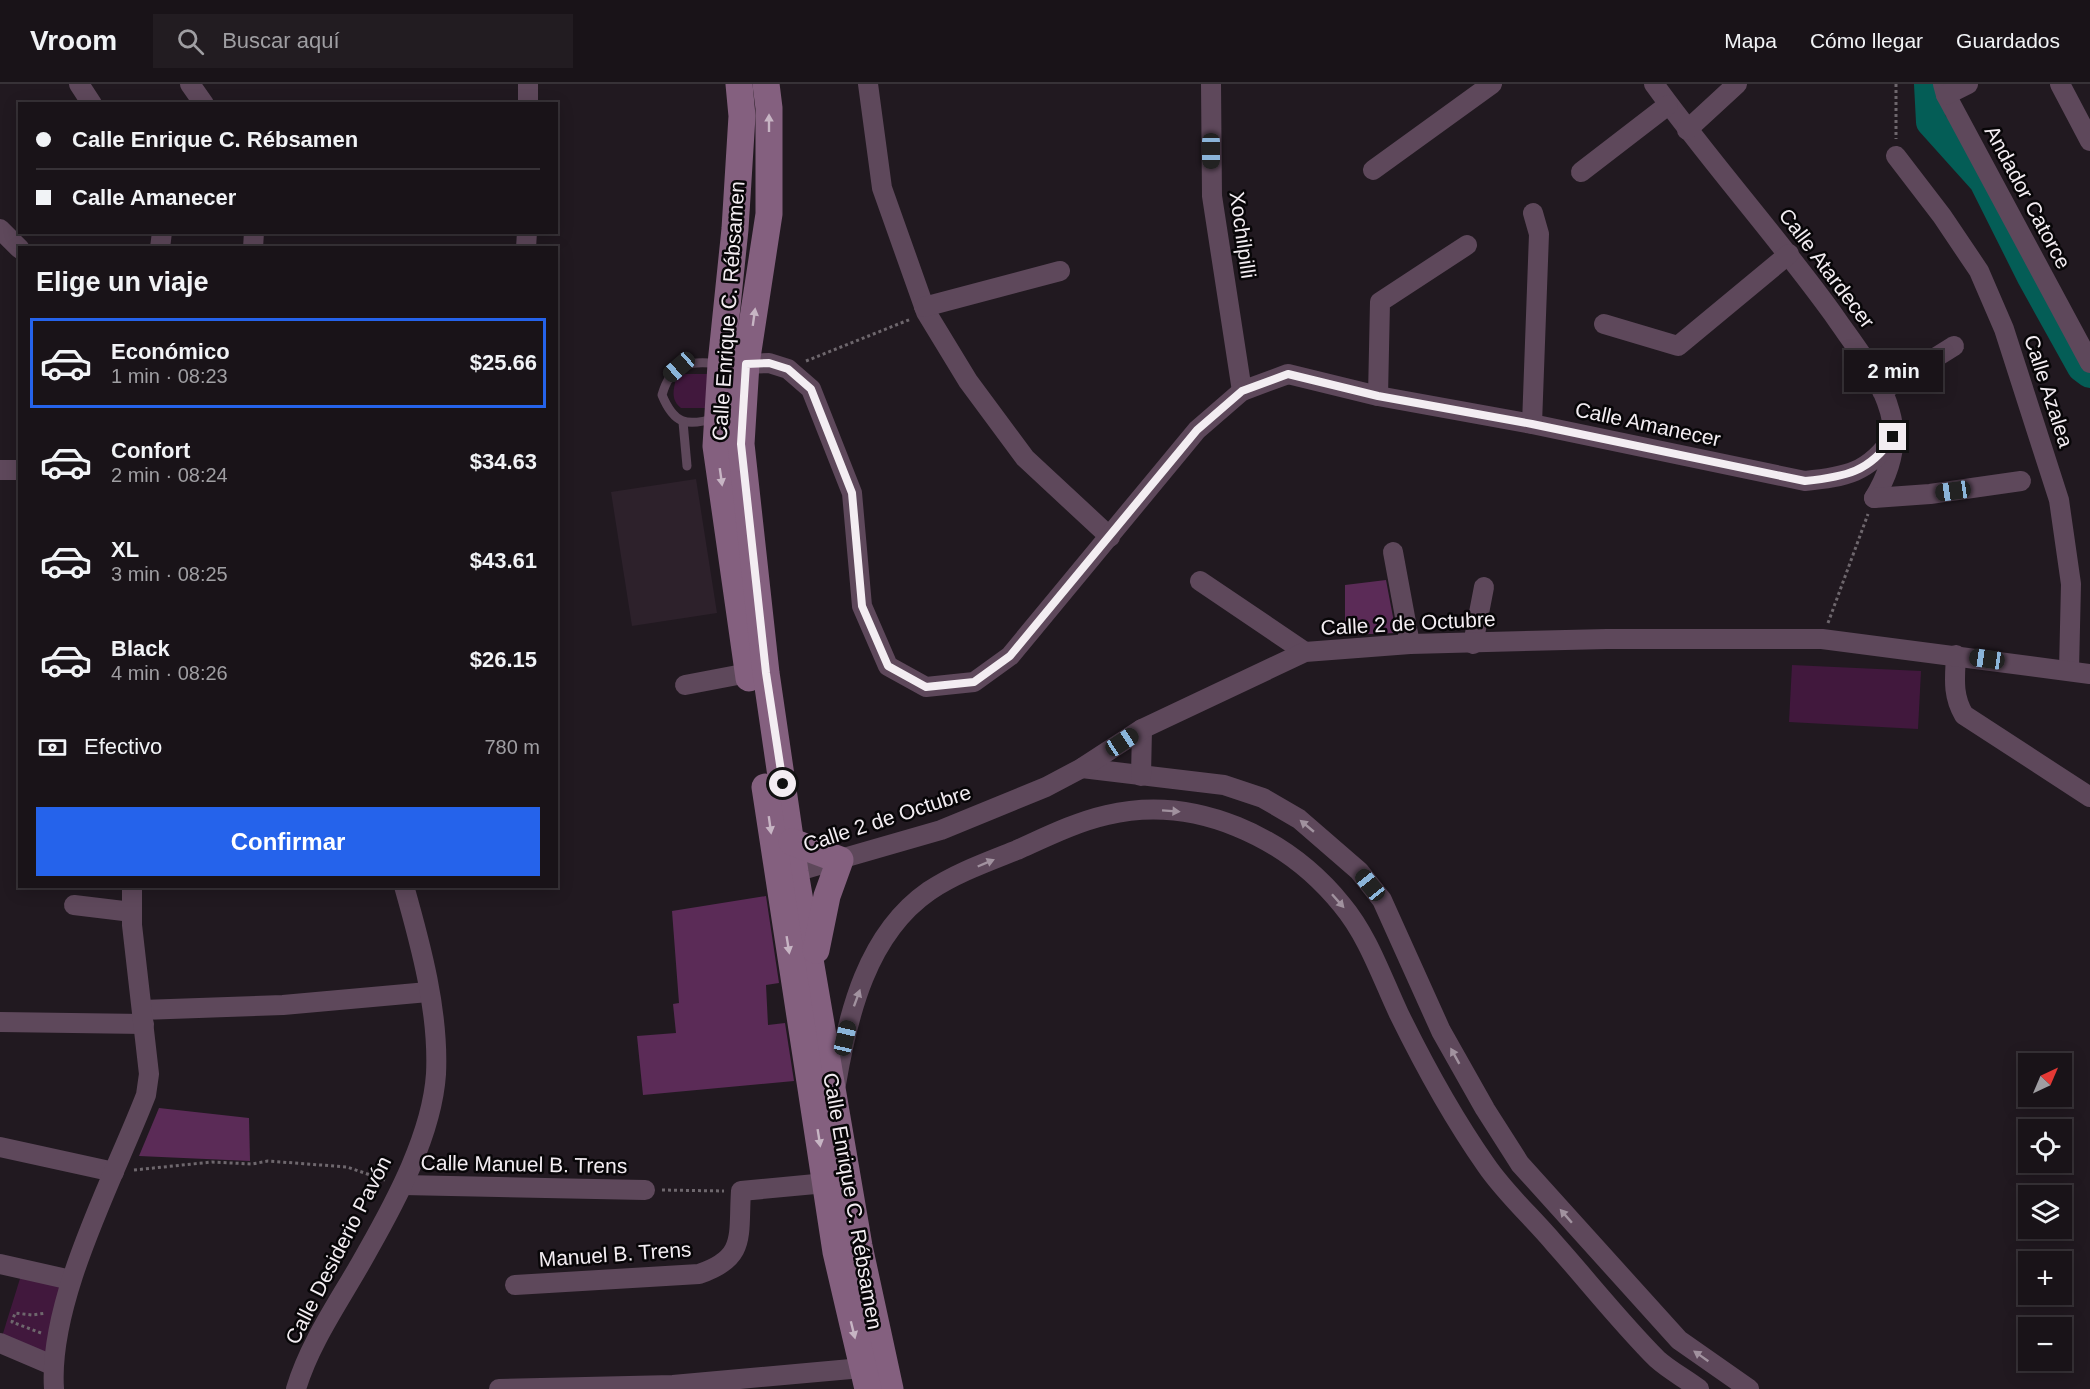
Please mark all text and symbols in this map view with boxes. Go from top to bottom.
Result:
search box [153,14,573,68]
text: Vroom [30,25,117,56]
icon: search [174,25,207,58]
text: Buscar aquí [222,28,340,53]
text: Mapa [1724,29,1777,52]
text: Cómo llegar [1810,29,1923,52]
text: Guardados [1956,29,2060,52]
one-way arrow [764,113,774,132]
street label: Andador Catorce [1981,122,2075,272]
text: Calle Enrique C. Rébsamen [72,127,358,152]
car [1202,133,1220,169]
street label: Calle Enrique C. Rébsamen [707,180,749,442]
text: Calle Amanecer [72,185,236,210]
street label: Xochilpilli [1226,190,1260,280]
street label: Calle Atardecer [1775,204,1879,332]
text: Elige un viaje [36,267,209,297]
one-way arrow [750,307,759,326]
street label: Calle Azalea [2020,332,2078,450]
icon: car [39,336,93,390]
text: Económico [111,339,230,364]
car [660,348,698,386]
text: $25.66 [470,350,537,375]
callout: 2 min [1844,350,1942,392]
text: 2 min [1867,360,1920,382]
text: 1 min · 08:23 [111,365,228,387]
street label: Calle Amanecer [1573,397,1723,451]
route end [1879,423,1906,450]
icon: car [39,435,93,489]
text: Confort [111,438,190,463]
text: $34.63 [470,449,537,474]
text: 2 min · 08:24 [111,464,228,486]
one-way arrow [716,468,725,487]
car [1934,480,1972,502]
icon: car [39,534,93,588]
text: XL [111,537,139,562]
text: $43.61 [470,548,537,573]
text: 3 min · 08:25 [111,563,228,585]
street label: Calle 2 de Octubre [1320,607,1496,639]
icon: car [39,633,93,687]
text: Black [111,636,170,661]
text: $26.15 [470,647,537,672]
car [1968,648,2006,670]
text: 4 min · 08:26 [111,662,228,684]
car [1102,725,1142,759]
icon: cash [36,731,69,764]
text: Efectivo [84,734,162,759]
text: 780 m [484,736,540,758]
route start [769,770,796,797]
street label: Calle 2 de Octubre [800,780,974,856]
one-way arrow [1162,806,1181,815]
button: Confirmar [36,807,540,876]
one-way arrow [766,815,775,834]
one-way arrow [1300,820,1315,833]
one-way arrow [977,858,995,868]
car [1352,865,1388,905]
one-way arrow [1331,893,1344,908]
one-way arrow [784,936,793,955]
one-way arrow [852,989,862,1007]
car [832,1018,858,1058]
one-way arrow [1450,1048,1460,1065]
north arrow [2018,1053,2072,1107]
map controls [2018,1053,2072,1371]
street label: Calle Enrique C. Rébsamen [819,1071,887,1331]
button: locate [2018,1119,2072,1173]
one-way arrow [815,1128,824,1147]
street label: Calle Manuel B. Trens [421,1151,627,1177]
street label: Calle Desiderio Pavón [281,1152,395,1348]
button: layers [2018,1185,2072,1239]
one-way arrow [1560,1209,1573,1224]
street label: Manuel B. Trens [538,1237,692,1271]
button: + [2018,1251,2072,1305]
button: − [2018,1317,2072,1371]
one-way arrow [848,1320,858,1339]
one-way arrow [1693,1350,1709,1362]

